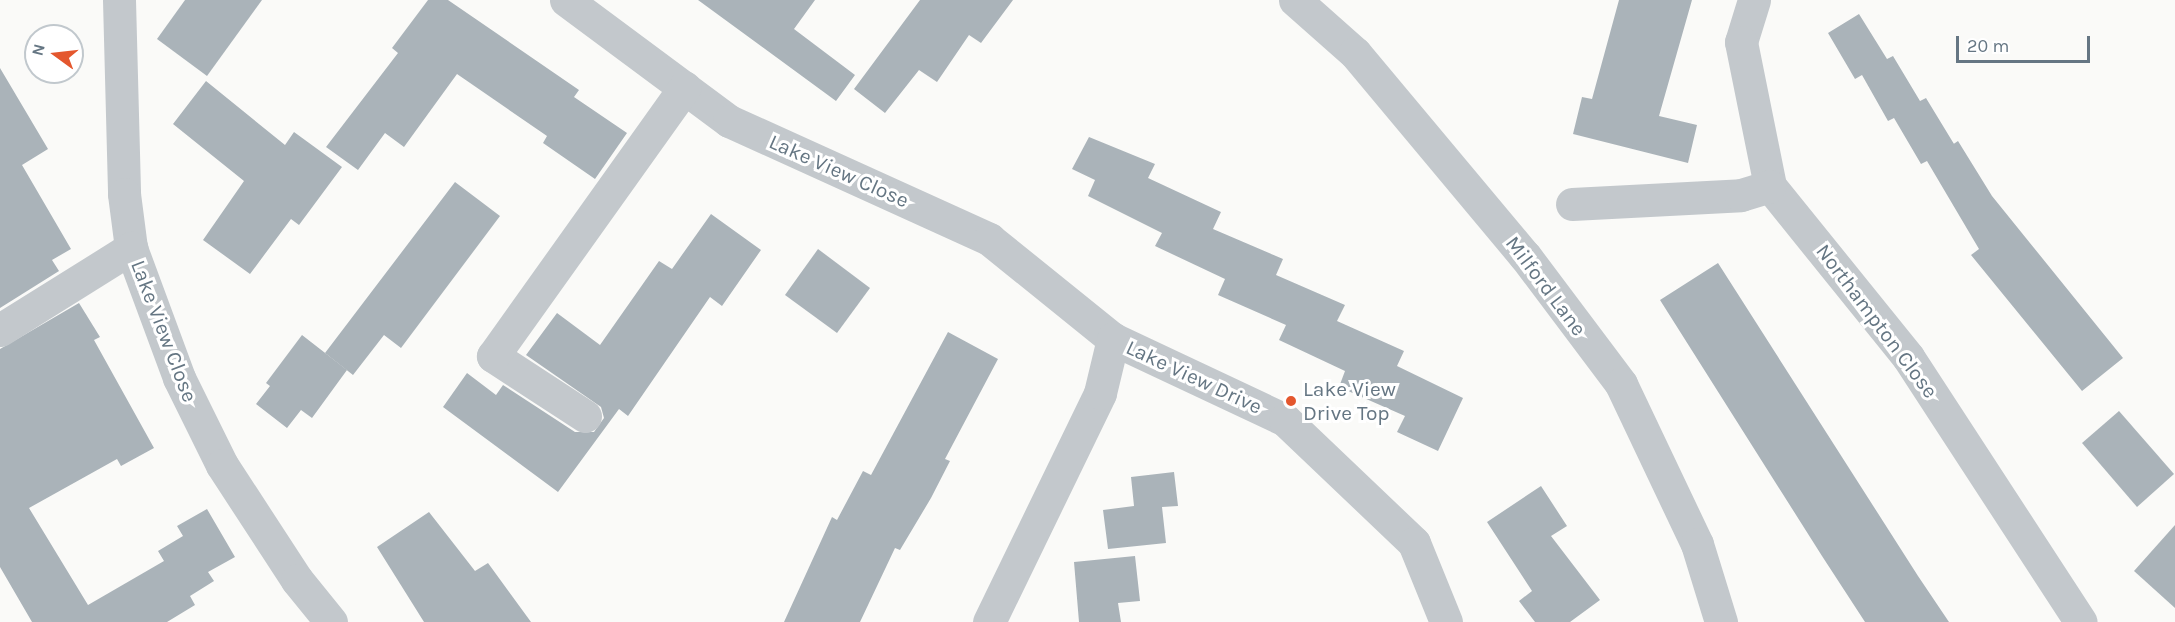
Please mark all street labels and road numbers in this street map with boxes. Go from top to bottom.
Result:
street label: Lake View Close [765,129,913,213]
street label: Milford Lane [1500,231,1592,341]
street label: Northampton Close [1811,239,1943,403]
street label: Lake View Close [125,256,203,406]
street label: Lake View Drive [1122,335,1266,419]

